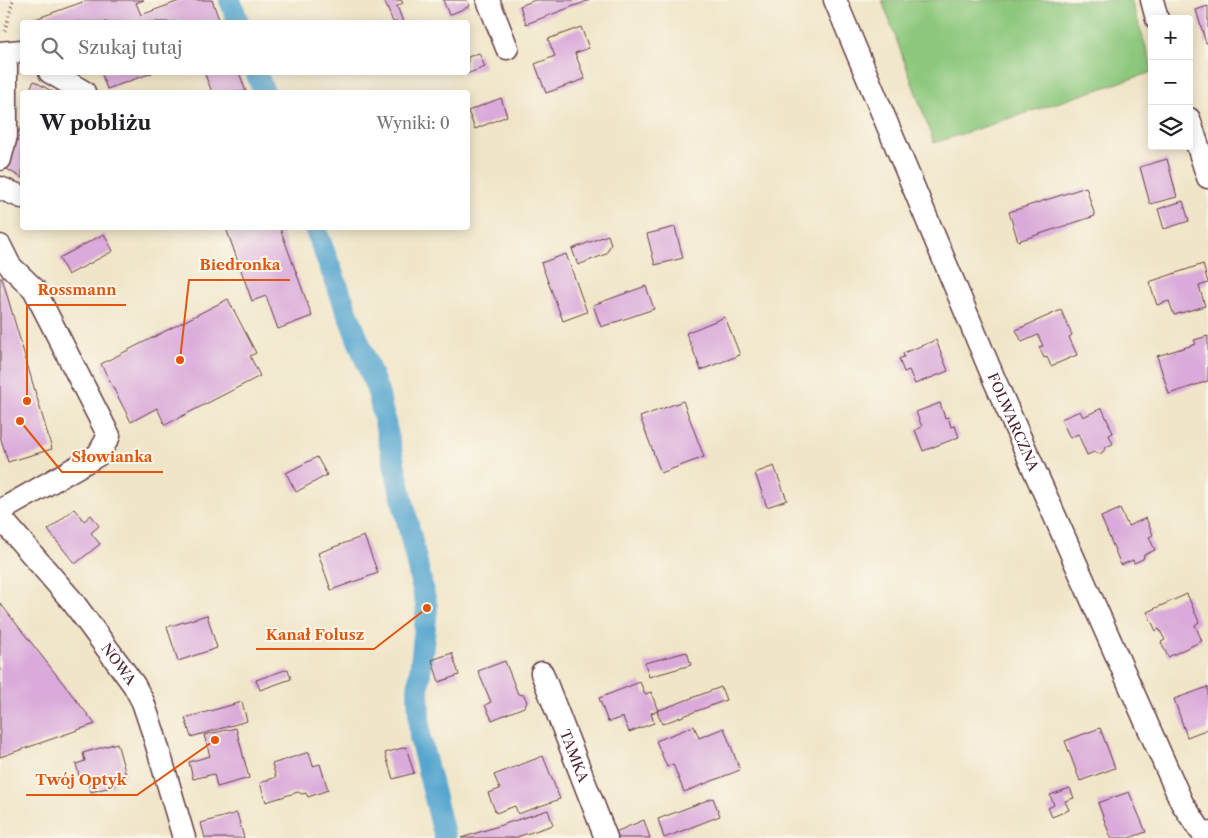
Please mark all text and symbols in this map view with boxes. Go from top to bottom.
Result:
map controls [1148,15,1193,150]
button: + [1148,15,1193,60]
search box [20,20,470,75]
icon: search [38,34,66,62]
text: Szukaj tutaj [78,36,182,59]
button: − [1148,60,1193,105]
button: layers [1148,105,1193,150]
text: W pobliżu [40,110,151,135]
text: Wyniki: 0 [377,113,450,133]
callout: Biedronka [189,250,290,280]
text: Biedronka [200,255,281,274]
callout: Rossmann [27,275,126,305]
text: Rossmann [37,280,117,299]
street label: FOLWARCZNA [983,370,1043,474]
callout: Słowianka [62,442,163,472]
text: Słowianka [71,447,153,466]
callout: Kanał Folusz [256,619,374,649]
text: Kanał Folusz [266,625,364,644]
street label: NOWA [97,640,140,689]
street label: TAMKA [556,727,593,786]
callout: Twój Optyk [26,765,137,795]
text: Twój Optyk [35,770,128,789]

